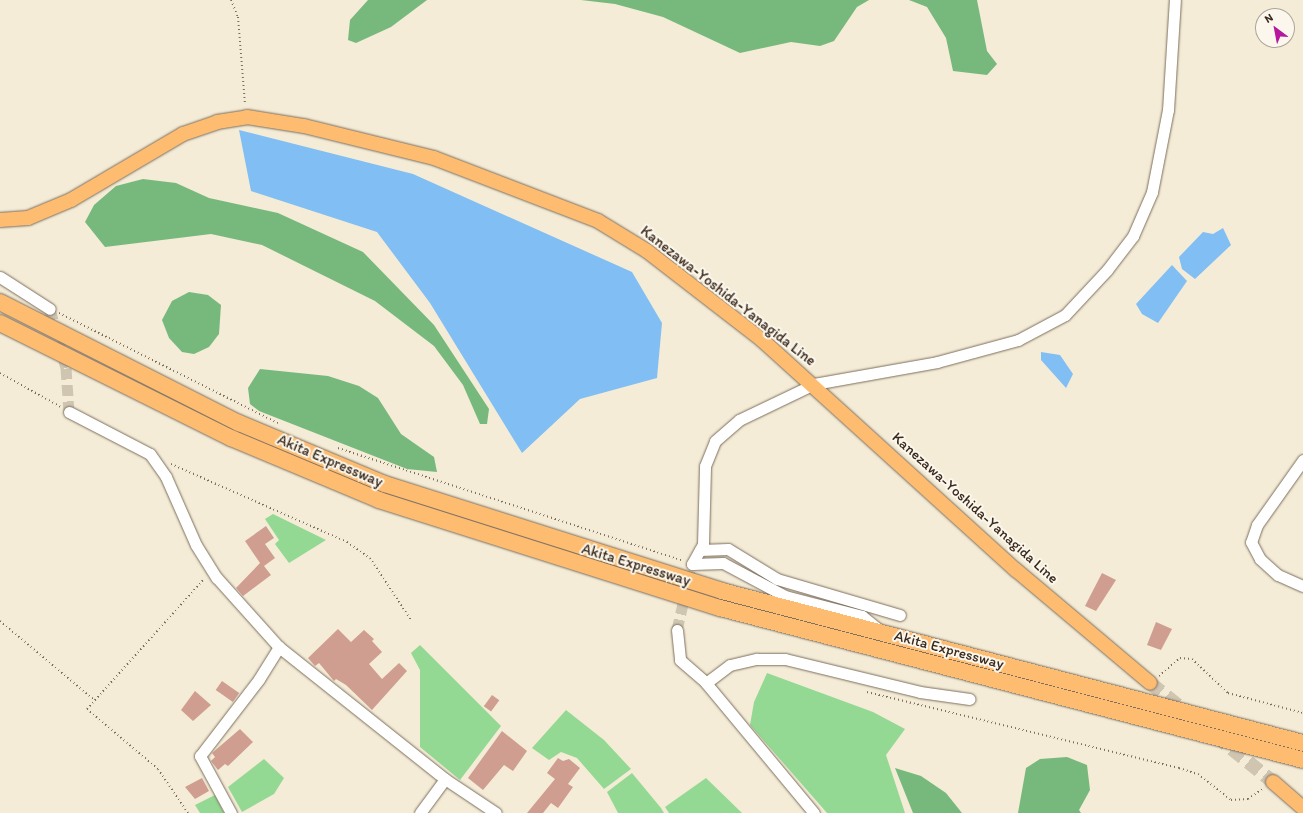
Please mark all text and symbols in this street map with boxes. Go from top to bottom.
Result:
north arrow [1255,8,1295,48]
text: N [1262,11,1276,26]
street label: Kanezawa-Yoshida-Yanagida Line [637,222,819,370]
street label: Kanezawa-Yoshida-Yanagida Line [888,429,1062,587]
street label: Akita Expressway [275,431,385,491]
street label: Akita Expressway [580,540,692,590]
street label: Akita Expressway [893,627,1005,673]

